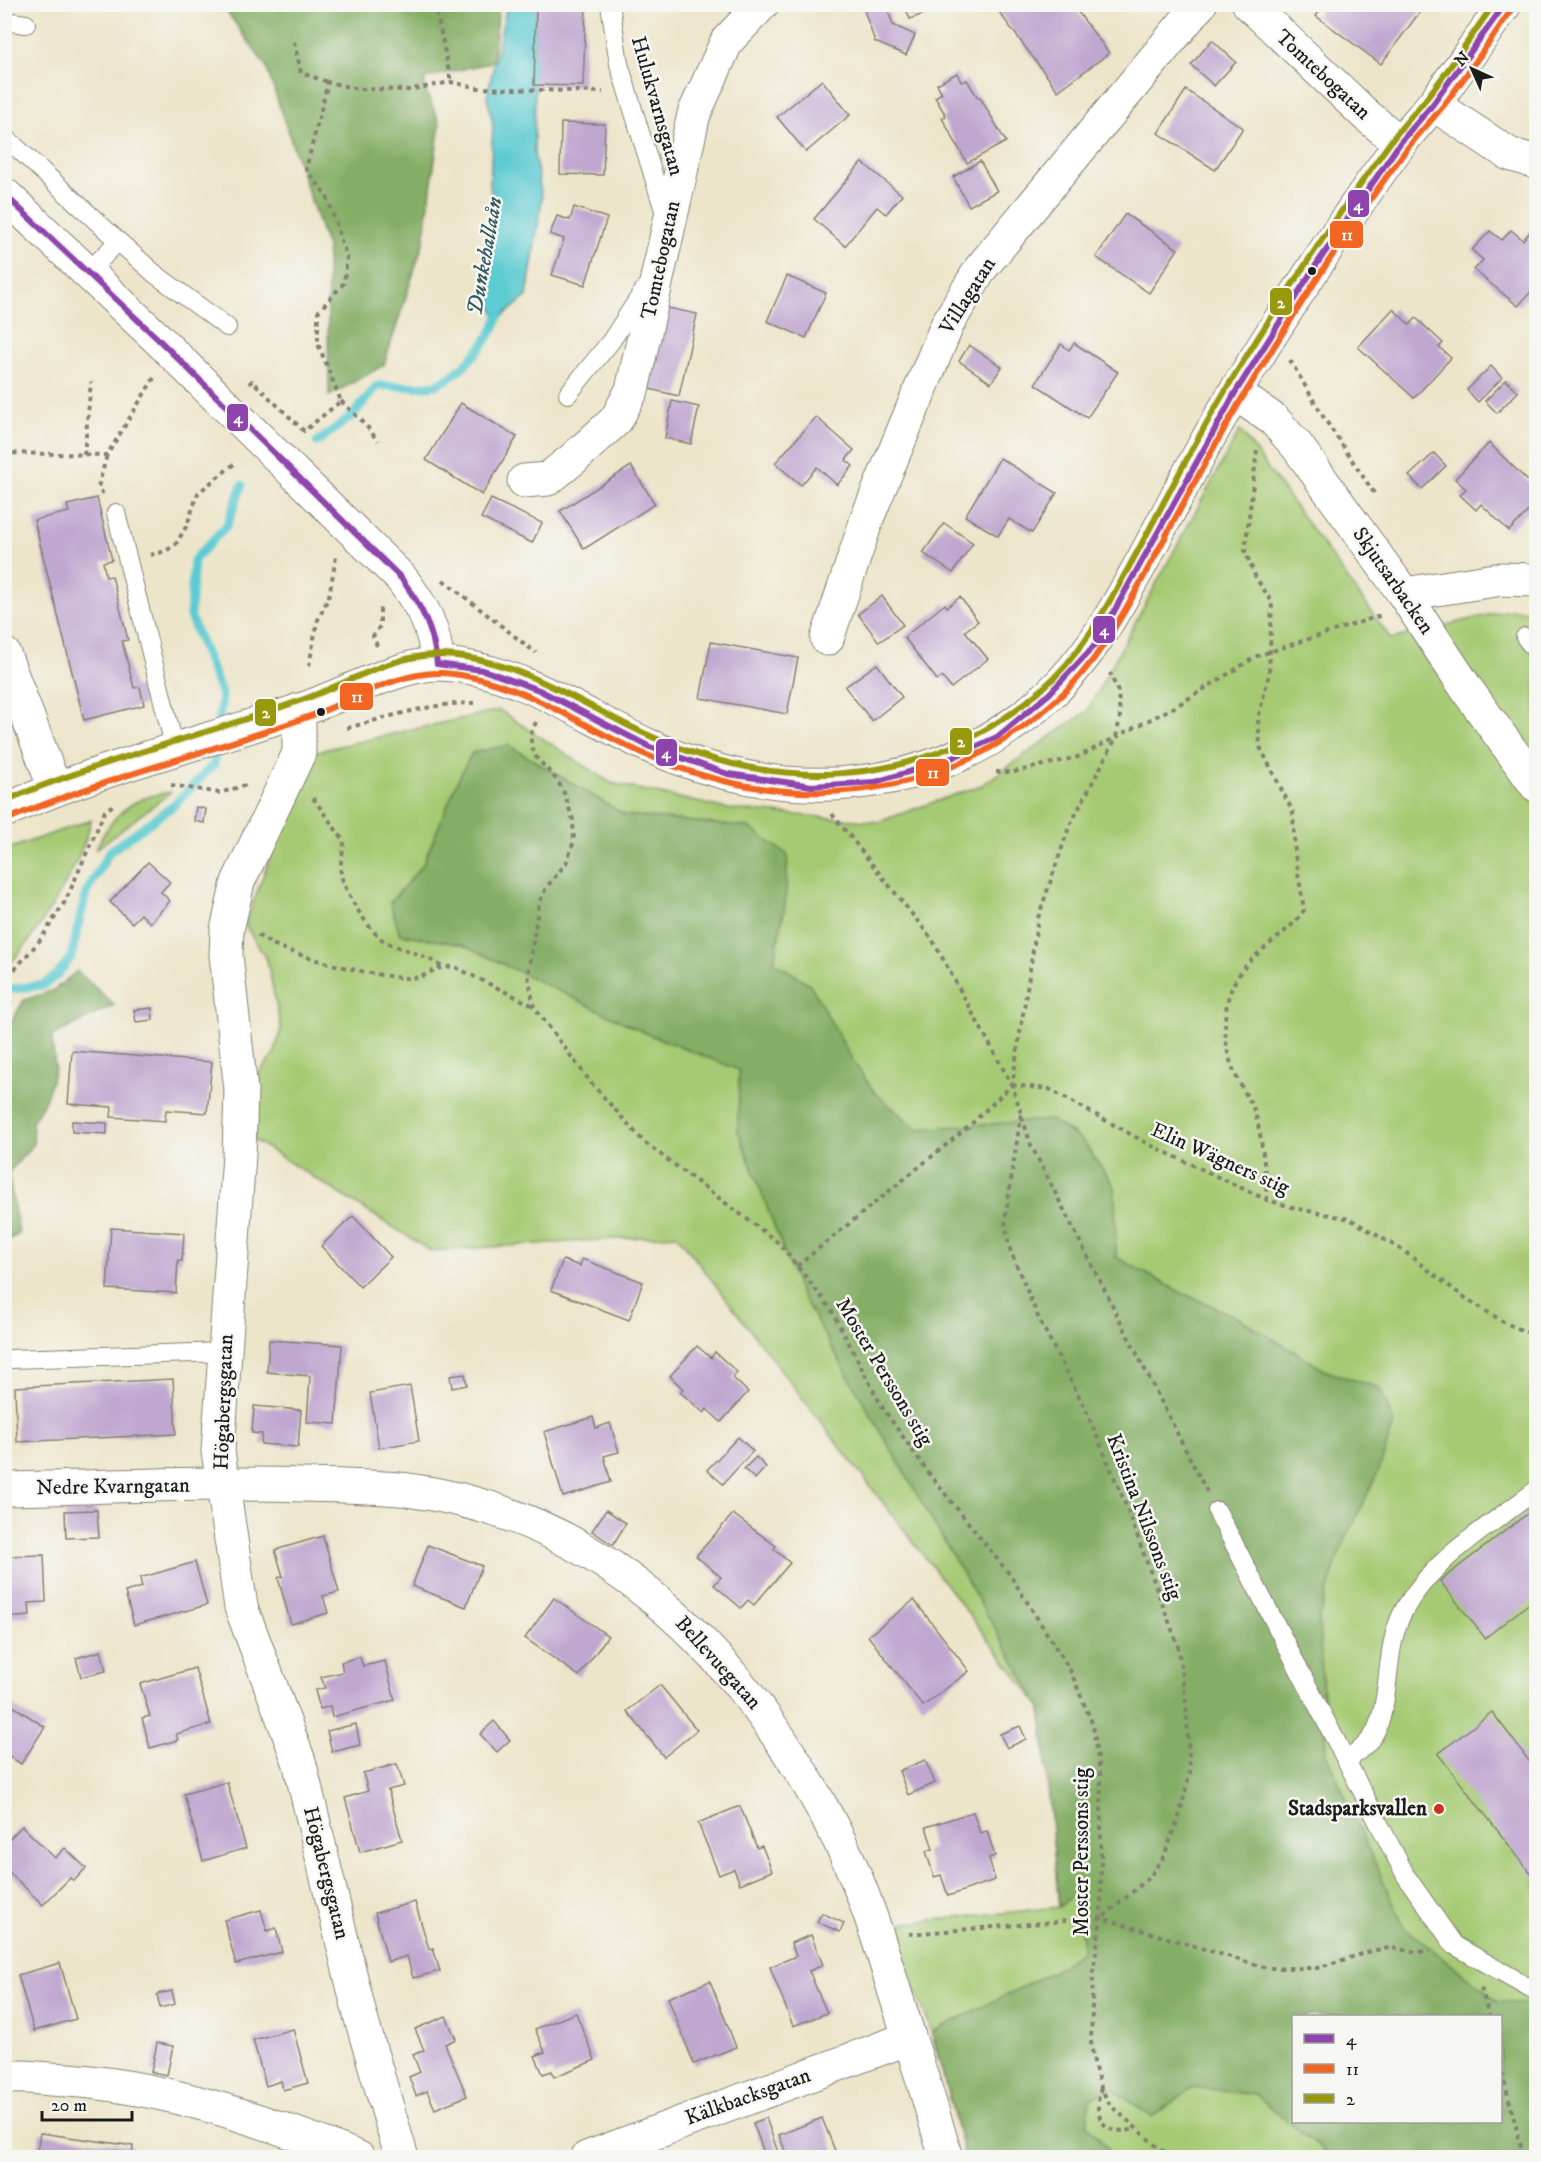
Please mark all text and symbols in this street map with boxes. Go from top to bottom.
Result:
street label: Tomtebogatan [1270,24,1376,126]
street label: Hulukvarnsgatan [625,33,689,179]
north arrow [1442,39,1502,99]
text: N [1450,47,1474,71]
line badge: 4 [1347,189,1370,218]
water label: Dunkehallaån [461,195,509,317]
text: 4 [1352,195,1363,215]
street label: Tomtebogatan [636,198,686,322]
line badge: 11 [1329,220,1364,249]
text: 11 [1341,225,1353,245]
street label: Villagatan [934,253,1002,340]
unlabelled marker [1306,265,1318,277]
line badge: 2 [1269,287,1293,316]
text: 2 [1277,293,1286,313]
line badge: 4 [226,403,249,432]
text: 4 [232,408,243,428]
street label: Skjutsarbacken [1347,522,1439,640]
line badge: 4 [1092,615,1116,644]
text: 4 [1098,620,1109,640]
line badge: 11 [339,682,374,711]
text: 11 [351,687,363,707]
line badge: 2 [254,698,277,727]
text: 2 [262,703,271,723]
unlabelled marker [315,706,327,718]
line badge: 2 [949,727,973,756]
text: 2 [957,732,966,752]
line badge: 4 [655,738,678,767]
text: 4 [660,743,671,763]
line badge: 11 [915,758,950,787]
text: 11 [927,763,939,783]
street label: Elin Wägners stig [1147,1117,1294,1201]
street label: Moster Perssons stig [829,1293,939,1452]
street label: Högabergsgatan [209,1334,239,1470]
street label: Kristina Nilssons stig [1100,1430,1188,1605]
street label: Nedre Kvarngatan [36,1473,190,1501]
street label: Bellevuegatan [669,1611,767,1715]
street label: Moster Perssons stig [1069,1767,1095,1936]
place label: Stadsparksvallen [1288,1796,1428,1822]
marker: Stadsparksvallen [1432,1802,1446,1816]
street label: Högabergsgatan [297,1804,355,1942]
legend [1292,2015,1502,2123]
text: 4 [1346,2029,1357,2051]
text: 11 [1346,2059,1359,2081]
street label: Kälkbacksgatan [682,2062,814,2132]
scale bar [42,2084,132,2122]
text: 2 [1346,2089,1355,2111]
text: 20 m [51,2095,87,2117]

